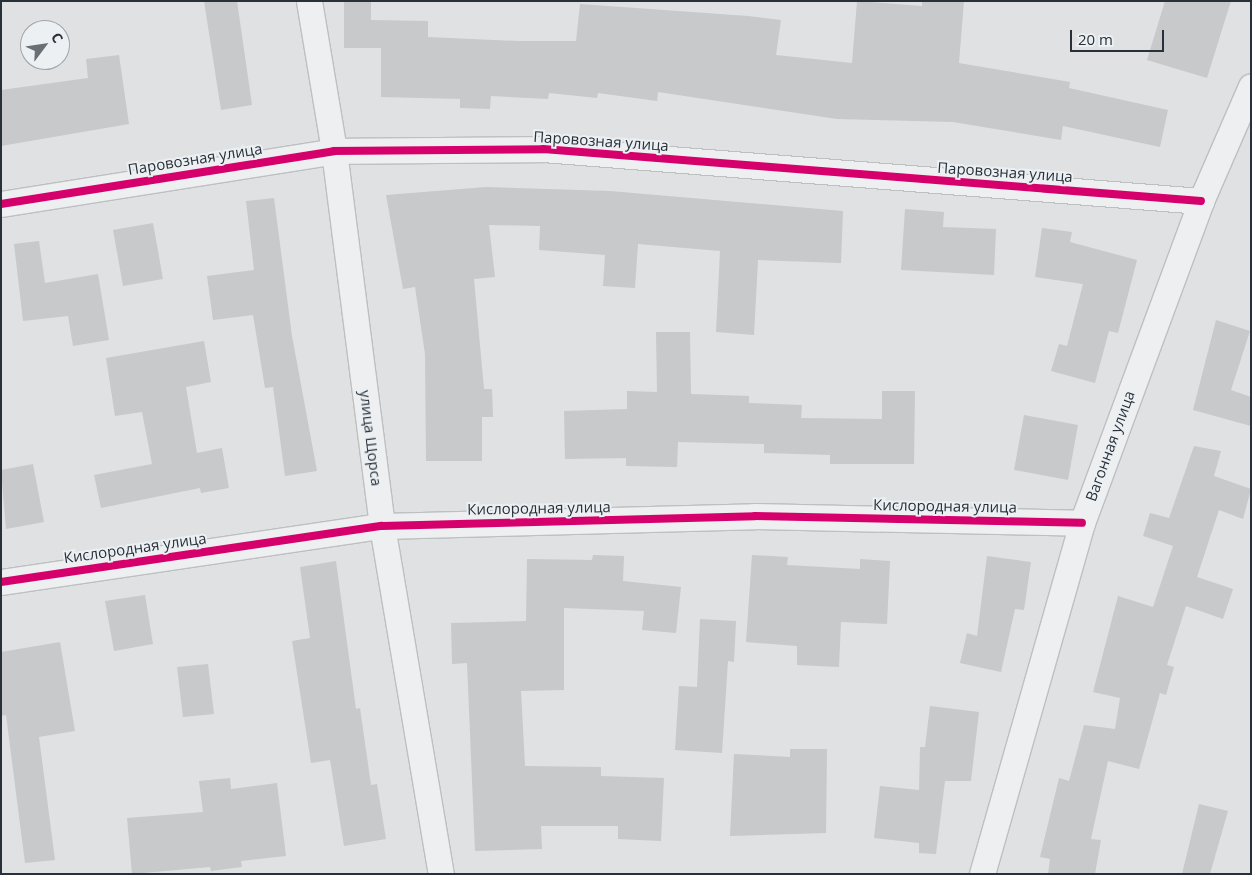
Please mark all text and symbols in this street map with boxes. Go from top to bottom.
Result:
north arrow [20,20,70,70]
scale bar [1072,20,1166,52]
text: С [47,29,68,46]
text: 20 m [1078,29,1113,49]
street label: Паровозная улица [533,127,669,155]
street label: Паровозная улица [127,139,263,179]
street label: Паровозная улица [937,158,1073,186]
street label: Вагонная улица [1082,388,1138,504]
street label: улица Щорса [356,389,386,487]
street label: Кислородная улица [873,496,1017,516]
street label: Кислородная улица [467,498,611,518]
street label: Кислородная улица [63,529,207,567]

